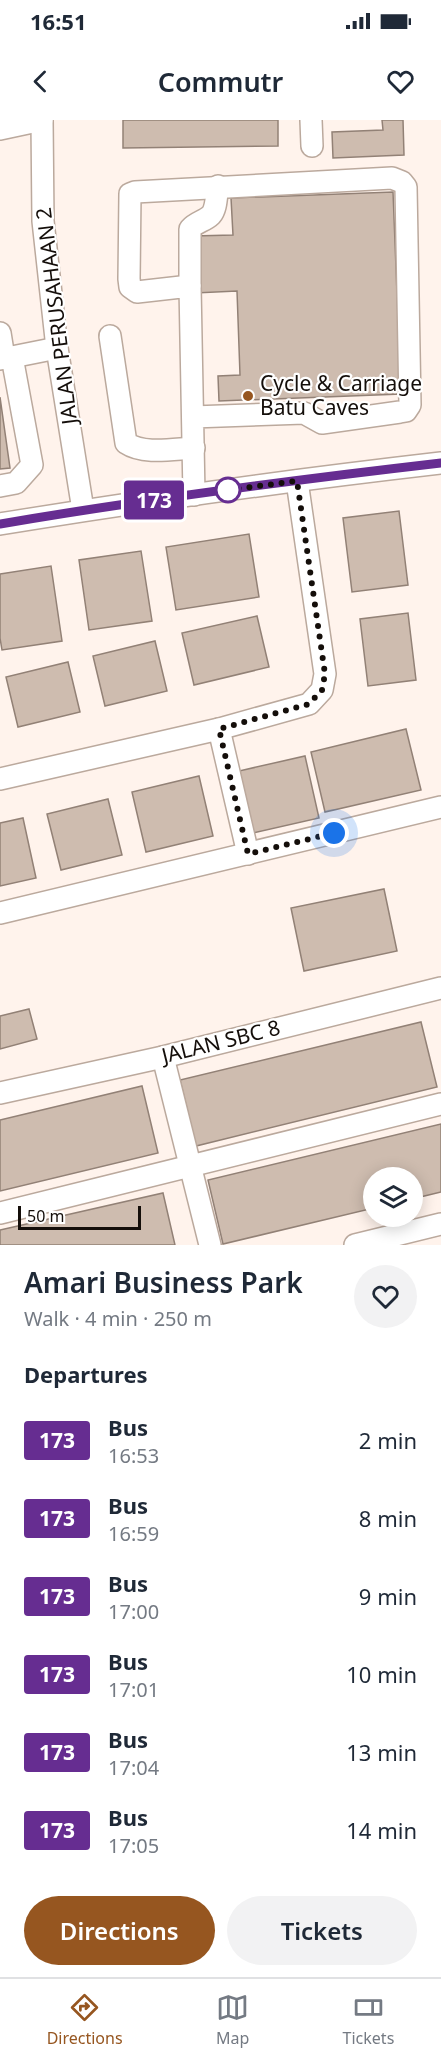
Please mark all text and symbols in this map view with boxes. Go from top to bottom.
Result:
text: 16:51 [30,6,87,36]
text: Commutr [158,63,283,100]
icon: back [24,65,57,98]
icon: heart [384,65,417,98]
street label: JALAN PERUSAHAAN 2 [29,206,83,428]
place label: Cycle & Carriage Batu Caves [260,369,422,421]
marker: Cycle & Carriage Batu Caves [241,389,255,403]
unlabelled marker [215,477,241,503]
line badge: 173 [120,480,189,520]
text: 173 [136,486,172,514]
your location [319,818,349,848]
street label: JALAN SBC 8 [157,1013,283,1070]
map controls [363,1167,423,1227]
button: layers [363,1167,423,1227]
scale bar [18,1203,141,1230]
text: 50 m [27,1205,64,1227]
text: Amari Business Park [24,1263,303,1301]
button: heart [354,1265,417,1328]
text: Walk · 4 min · 250 m [24,1305,212,1332]
text: Departures [24,1359,148,1389]
text: Bus [108,1412,148,1442]
text: 2 min [359,1425,417,1455]
text: 173 [39,1426,75,1454]
text: 16:53 [108,1442,159,1469]
text: Bus [108,1490,148,1520]
text: 8 min [359,1503,417,1533]
text: 173 [39,1504,75,1532]
text: 16:59 [108,1520,159,1547]
text: Bus [108,1568,148,1598]
text: 9 min [359,1581,417,1611]
text: 173 [39,1582,75,1610]
text: 17:00 [108,1598,159,1625]
text: Bus [108,1646,148,1676]
text: 10 min [346,1659,417,1689]
text: 173 [39,1660,75,1688]
text: 17:01 [108,1676,159,1703]
text: Bus [108,1724,148,1754]
text: 13 min [346,1737,417,1767]
text: 173 [39,1738,75,1766]
text: 17:04 [108,1754,159,1781]
text: Bus [108,1802,148,1832]
text: 14 min [346,1815,417,1845]
text: 173 [39,1816,75,1844]
text: 17:05 [108,1832,159,1859]
button: Directions [24,1896,215,1965]
button: Tickets [227,1896,417,1965]
tab: Directions [47,1991,123,2049]
tab: Map [216,1991,249,2049]
tab: Tickets [343,1991,394,2049]

